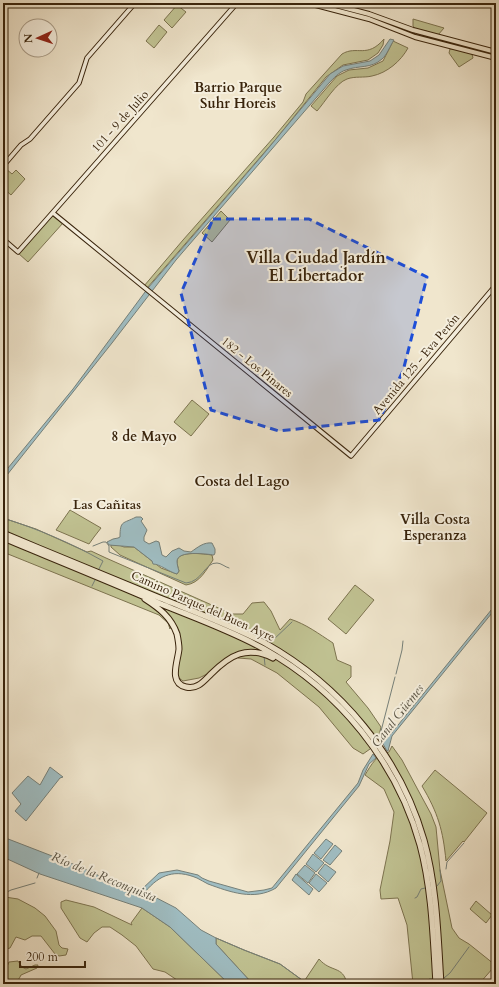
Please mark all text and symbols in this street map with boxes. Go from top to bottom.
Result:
north arrow [18,18,58,58]
text: N [21,33,36,44]
district label: Barrio Parque Suhr Horeis [194,78,282,113]
street label: 101 - 9 de Julio [88,86,152,155]
district label: Villa Ciudad Jardín El Libertador [246,247,387,287]
street label: Avenida 125 - Eva Perón [369,310,463,418]
street label: 182 - Los Pinares [218,333,296,401]
district label: 8 de Mayo [111,427,177,446]
district label: Costa del Lago [194,472,290,491]
district label: Las Cañitas [73,496,141,514]
district label: Villa Costa Esperanza [400,510,470,545]
street label: Camino Parque del Buen Ayre [129,567,277,645]
water label: Canal Güemes [367,680,429,751]
water label: Río de la Reconquista [49,848,159,906]
scale bar [20,943,85,969]
text: 200 m [26,949,59,965]

